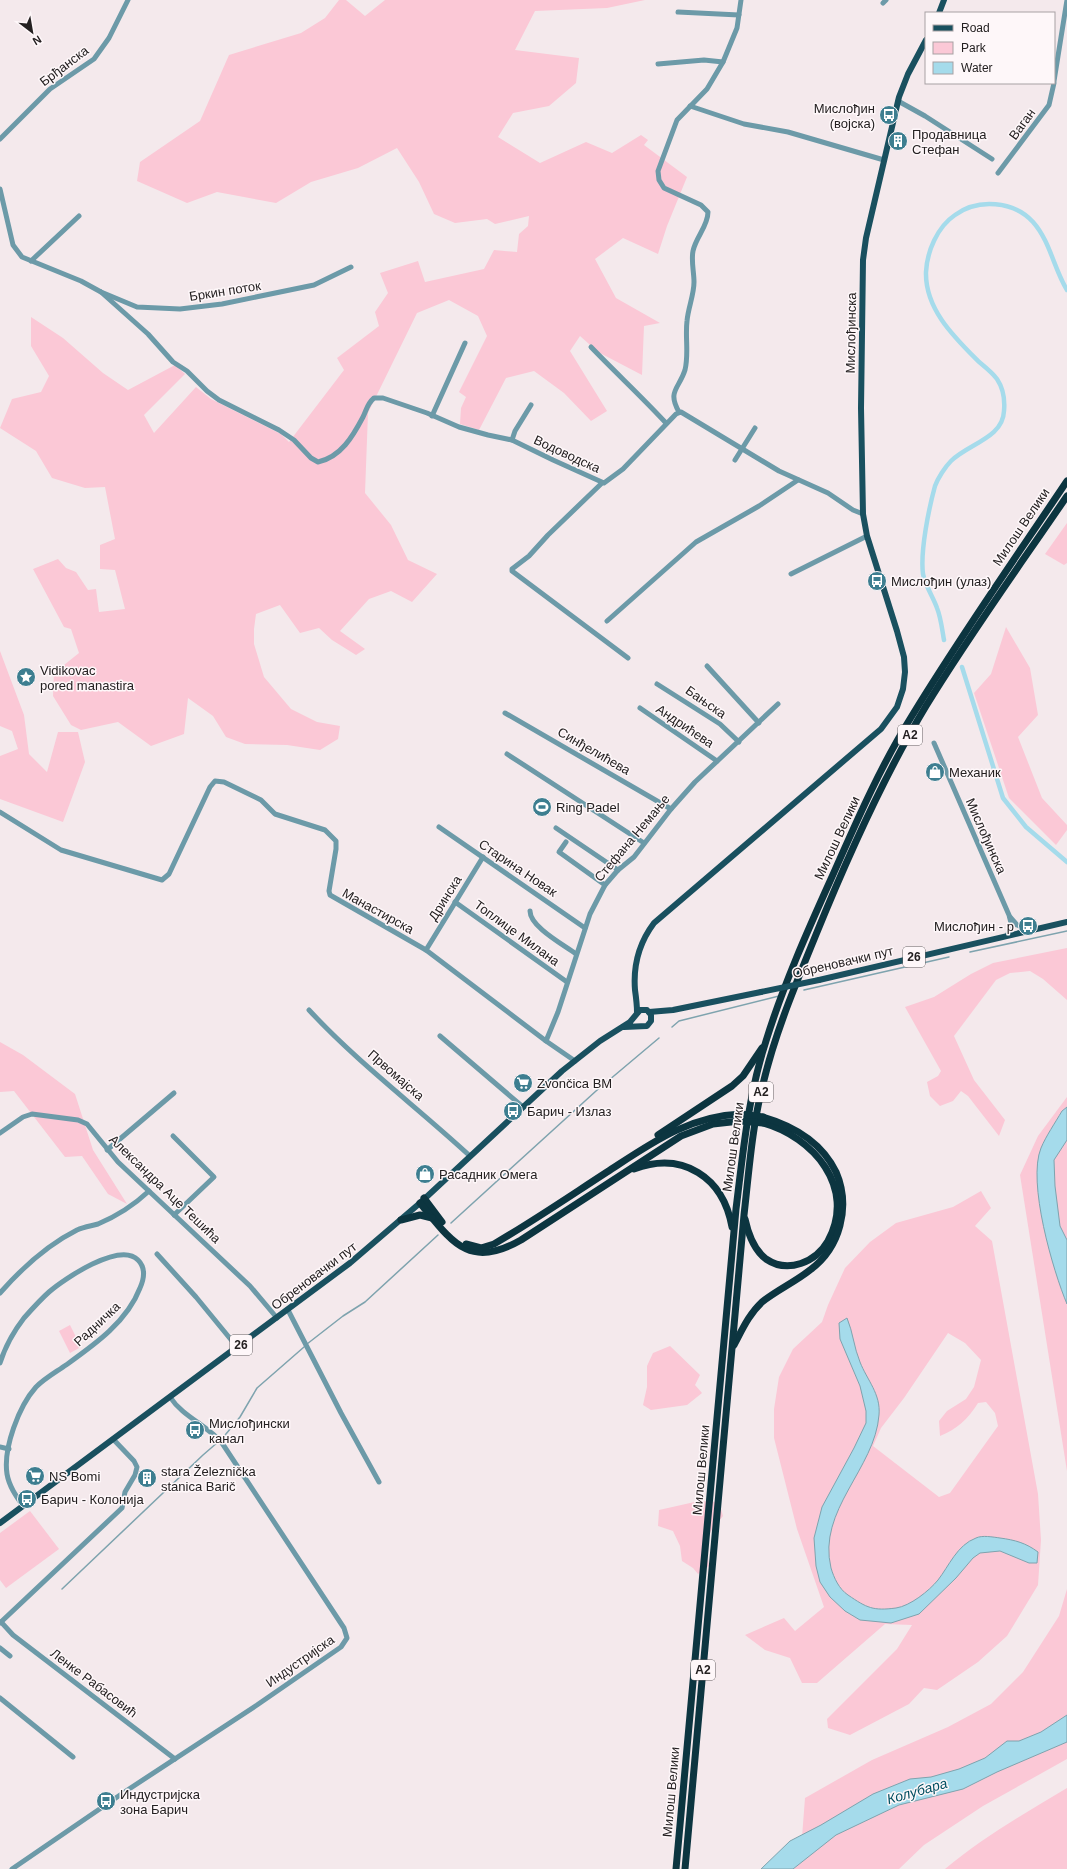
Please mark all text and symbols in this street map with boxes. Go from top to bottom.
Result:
north arrow [12,12,52,52]
legend [925,12,1055,84]
text: Road [961,21,990,35]
text: N [31,33,44,48]
text: Park [961,41,987,55]
street label: Брђанска [37,42,92,89]
text: Water [961,61,993,75]
place label: Мислођин (војска) [814,101,875,131]
bus stop icon: Мислођин (војска) [878,104,900,126]
street label: Ваган [1006,106,1038,142]
place label: Продавница Стефан [912,127,987,157]
building icon: Продавница Стефан [887,130,909,152]
street label: Бркин поток [188,278,262,304]
street label: Мислођинска [843,292,859,374]
street label: Водоводска [531,432,603,476]
street label: Милош Велики [990,485,1052,569]
bus stop icon: Мислођин (улаз) [866,570,888,592]
place label: Мислођин (улаз) [891,574,991,589]
place label: Vidikovac pored manastira [40,663,135,693]
place icon: Vidikovac pored manastira [15,666,37,688]
street label: Бањска [683,683,730,722]
street label: Андрићева [653,701,717,751]
street label: Синђелићева [555,724,634,778]
road number: A2 [898,725,922,745]
shop icon: Механик [924,761,946,783]
place label: Механик [949,765,1001,780]
street label: Стефана Немање [591,791,673,885]
street label: Милош Велики [811,794,863,882]
sports icon: Ring Padel [531,796,553,818]
street label: Мислођинска [963,796,1010,877]
place label: Ring Padel [556,800,620,815]
street label: Старина Новак [476,836,560,900]
street label: Дринска [425,872,465,923]
street label: Манастирска [340,885,417,937]
street label: Топлице Милана [472,897,563,969]
bus stop icon: Мислођин - р [1017,915,1039,937]
place label: Мислођин - р [934,919,1014,934]
street label: Обреновачки пут [791,943,895,981]
road number: 26 [903,947,925,967]
street label: Првомајска [365,1047,428,1104]
supermarket icon: Zvončica BM [512,1072,534,1094]
place label: Zvončica BM [537,1076,612,1091]
road number: A2 [749,1082,773,1102]
bus stop icon: Барич - Излаз [502,1100,524,1122]
street label: Милош Велики [719,1101,747,1193]
place label: Барич - Излаз [527,1104,611,1119]
street label: Александра Аце Тешића [106,1132,224,1247]
shop icon: Расадник Омега [414,1163,436,1185]
place label: Расадник Омега [439,1167,538,1182]
street label: Обреновачки пут [268,1239,360,1313]
street label: Радничка [71,1298,124,1349]
road number: 26 [230,1335,252,1355]
place label: Мислођински канал [209,1416,290,1446]
bus stop icon: Мислођински канал [184,1419,206,1441]
street label: Милош Велики [690,1424,712,1516]
place label: stara Železnička stanica Barič [161,1464,256,1494]
supermarket icon: NS Bomi [24,1465,46,1487]
building icon: stara Železnička stanica Barič [136,1467,158,1489]
place label: NS Bomi [49,1469,100,1484]
bus stop icon: Барич - Колонија [16,1488,38,1510]
place label: Барич - Колонија [41,1492,144,1507]
street label: Индустријска [263,1631,338,1690]
street label: Ленке Рабасовић [48,1645,140,1721]
road number: A2 [691,1660,715,1680]
street label: Милош Велики [660,1746,682,1838]
water label: Колубара [885,1775,949,1807]
place label: Индустријска зона Барич [120,1787,201,1817]
bus stop icon: Индустријска зона Барич [95,1790,117,1812]

